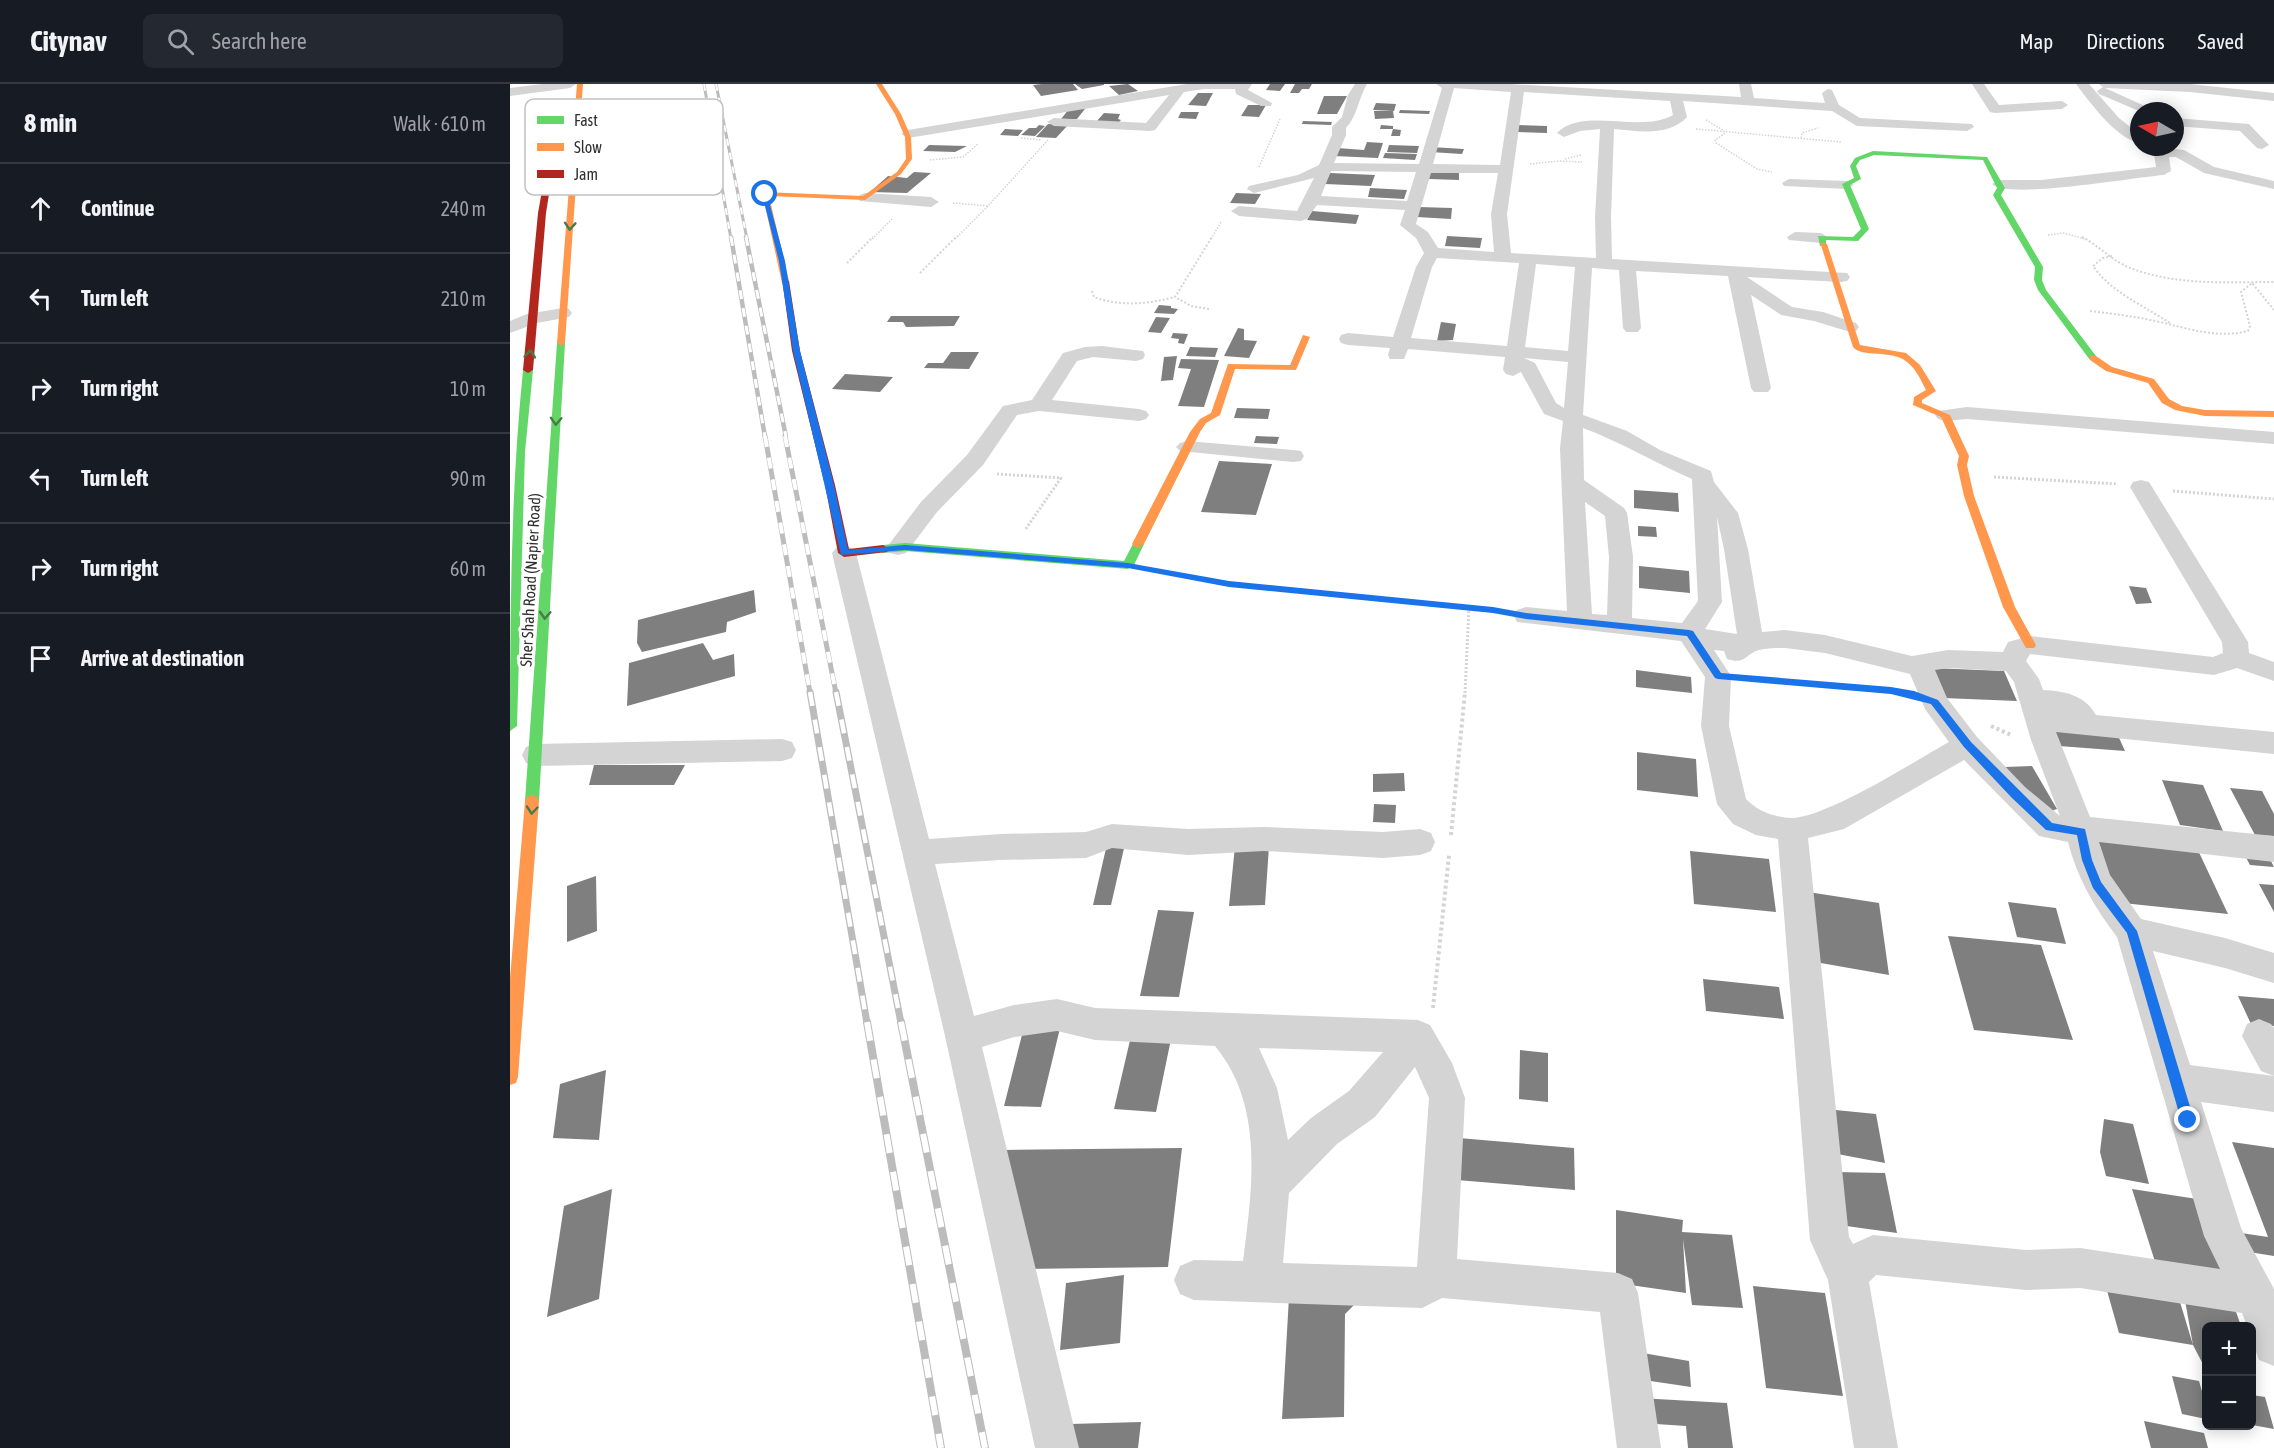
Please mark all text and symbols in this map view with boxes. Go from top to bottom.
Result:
search box [143,14,563,68]
text: Citynav [30,25,107,57]
icon: search [164,25,197,58]
text: Search here [212,28,307,54]
text: Map [2019,29,2053,53]
text: Directions [2086,29,2165,53]
text: Saved [2198,29,2244,53]
legend [525,99,723,195]
north arrow [2130,102,2184,156]
text: 8 min [24,108,77,138]
text: Fast [574,111,598,129]
text: Walk · 610 m [394,112,486,135]
text: Slow [574,138,602,156]
text: Jam [574,165,598,183]
route start [751,180,777,206]
icon: ahead [24,192,57,225]
text: Continue [81,195,155,221]
text: 240 m [441,197,486,220]
one-way arrow [563,222,576,231]
icon: left [24,282,57,315]
text: Turn left [81,285,148,311]
text: 210 m [441,287,486,310]
one-way arrow [523,349,536,358]
icon: right [24,372,57,405]
text: Turn right [81,375,158,401]
text: 10 m [450,377,486,400]
one-way arrow [550,416,563,425]
icon: left [24,462,57,495]
text: Turn left [81,465,148,491]
text: 90 m [450,467,486,490]
street label: Sher Shah Road (Napier Road) [516,493,545,667]
icon: right [24,552,57,585]
text: Turn right [81,555,158,581]
text: 60 m [450,557,486,580]
one-way arrow [538,611,551,620]
icon: arrive [24,642,57,675]
text: Arrive at destination [81,645,244,671]
one-way arrow [526,805,539,814]
route end [2174,1106,2200,1132]
map controls [2202,1322,2256,1430]
button: + [2202,1322,2256,1376]
button: − [2202,1376,2256,1430]

